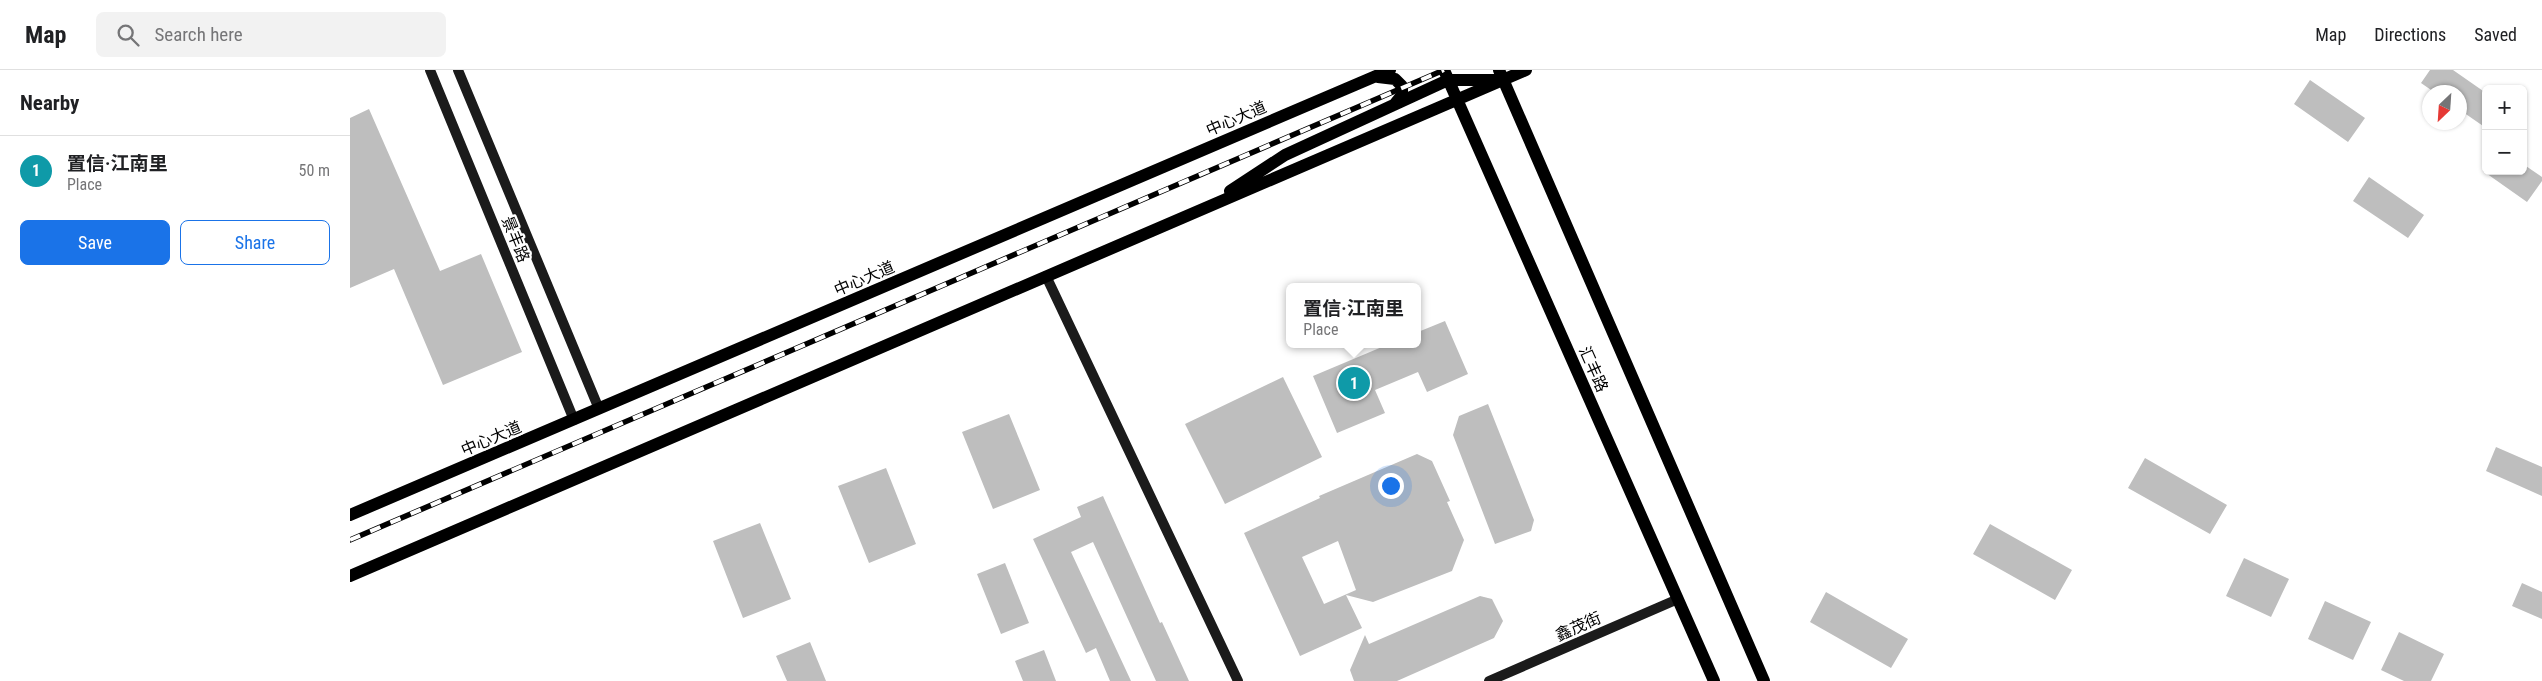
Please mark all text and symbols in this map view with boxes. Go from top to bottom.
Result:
search box [96,12,446,57]
text: Map [25,21,66,49]
icon: search [114,21,142,49]
text: Search here [154,23,243,46]
text: Map [2315,24,2346,45]
text: Directions [2374,24,2446,45]
text: Saved [2474,24,2517,45]
north arrow [2422,85,2467,130]
map controls [2482,85,2527,175]
button: + [2482,85,2527,130]
text: Nearby [20,91,79,115]
street label: 中心大道 [1203,97,1269,140]
button: − [2482,130,2527,175]
text: 置信·江南里 [67,152,167,175]
text: 1 [32,161,40,180]
text: 50 m [298,161,330,180]
text: Place [67,175,102,194]
street label: 景丰路 [498,213,533,265]
button: Save [20,220,170,265]
button: Share [180,220,330,265]
street label: 中心大道 [831,257,897,300]
popup [1286,283,1421,348]
text: 置信·江南里 [1303,297,1404,320]
text: Place [1303,320,1338,339]
street label: 汇丰路 [1575,343,1612,395]
pin: 1 [1338,364,1370,402]
street label: 中心大道 [458,417,524,460]
your location [1378,473,1404,499]
street label: 鑫茂街 [1552,608,1604,645]

